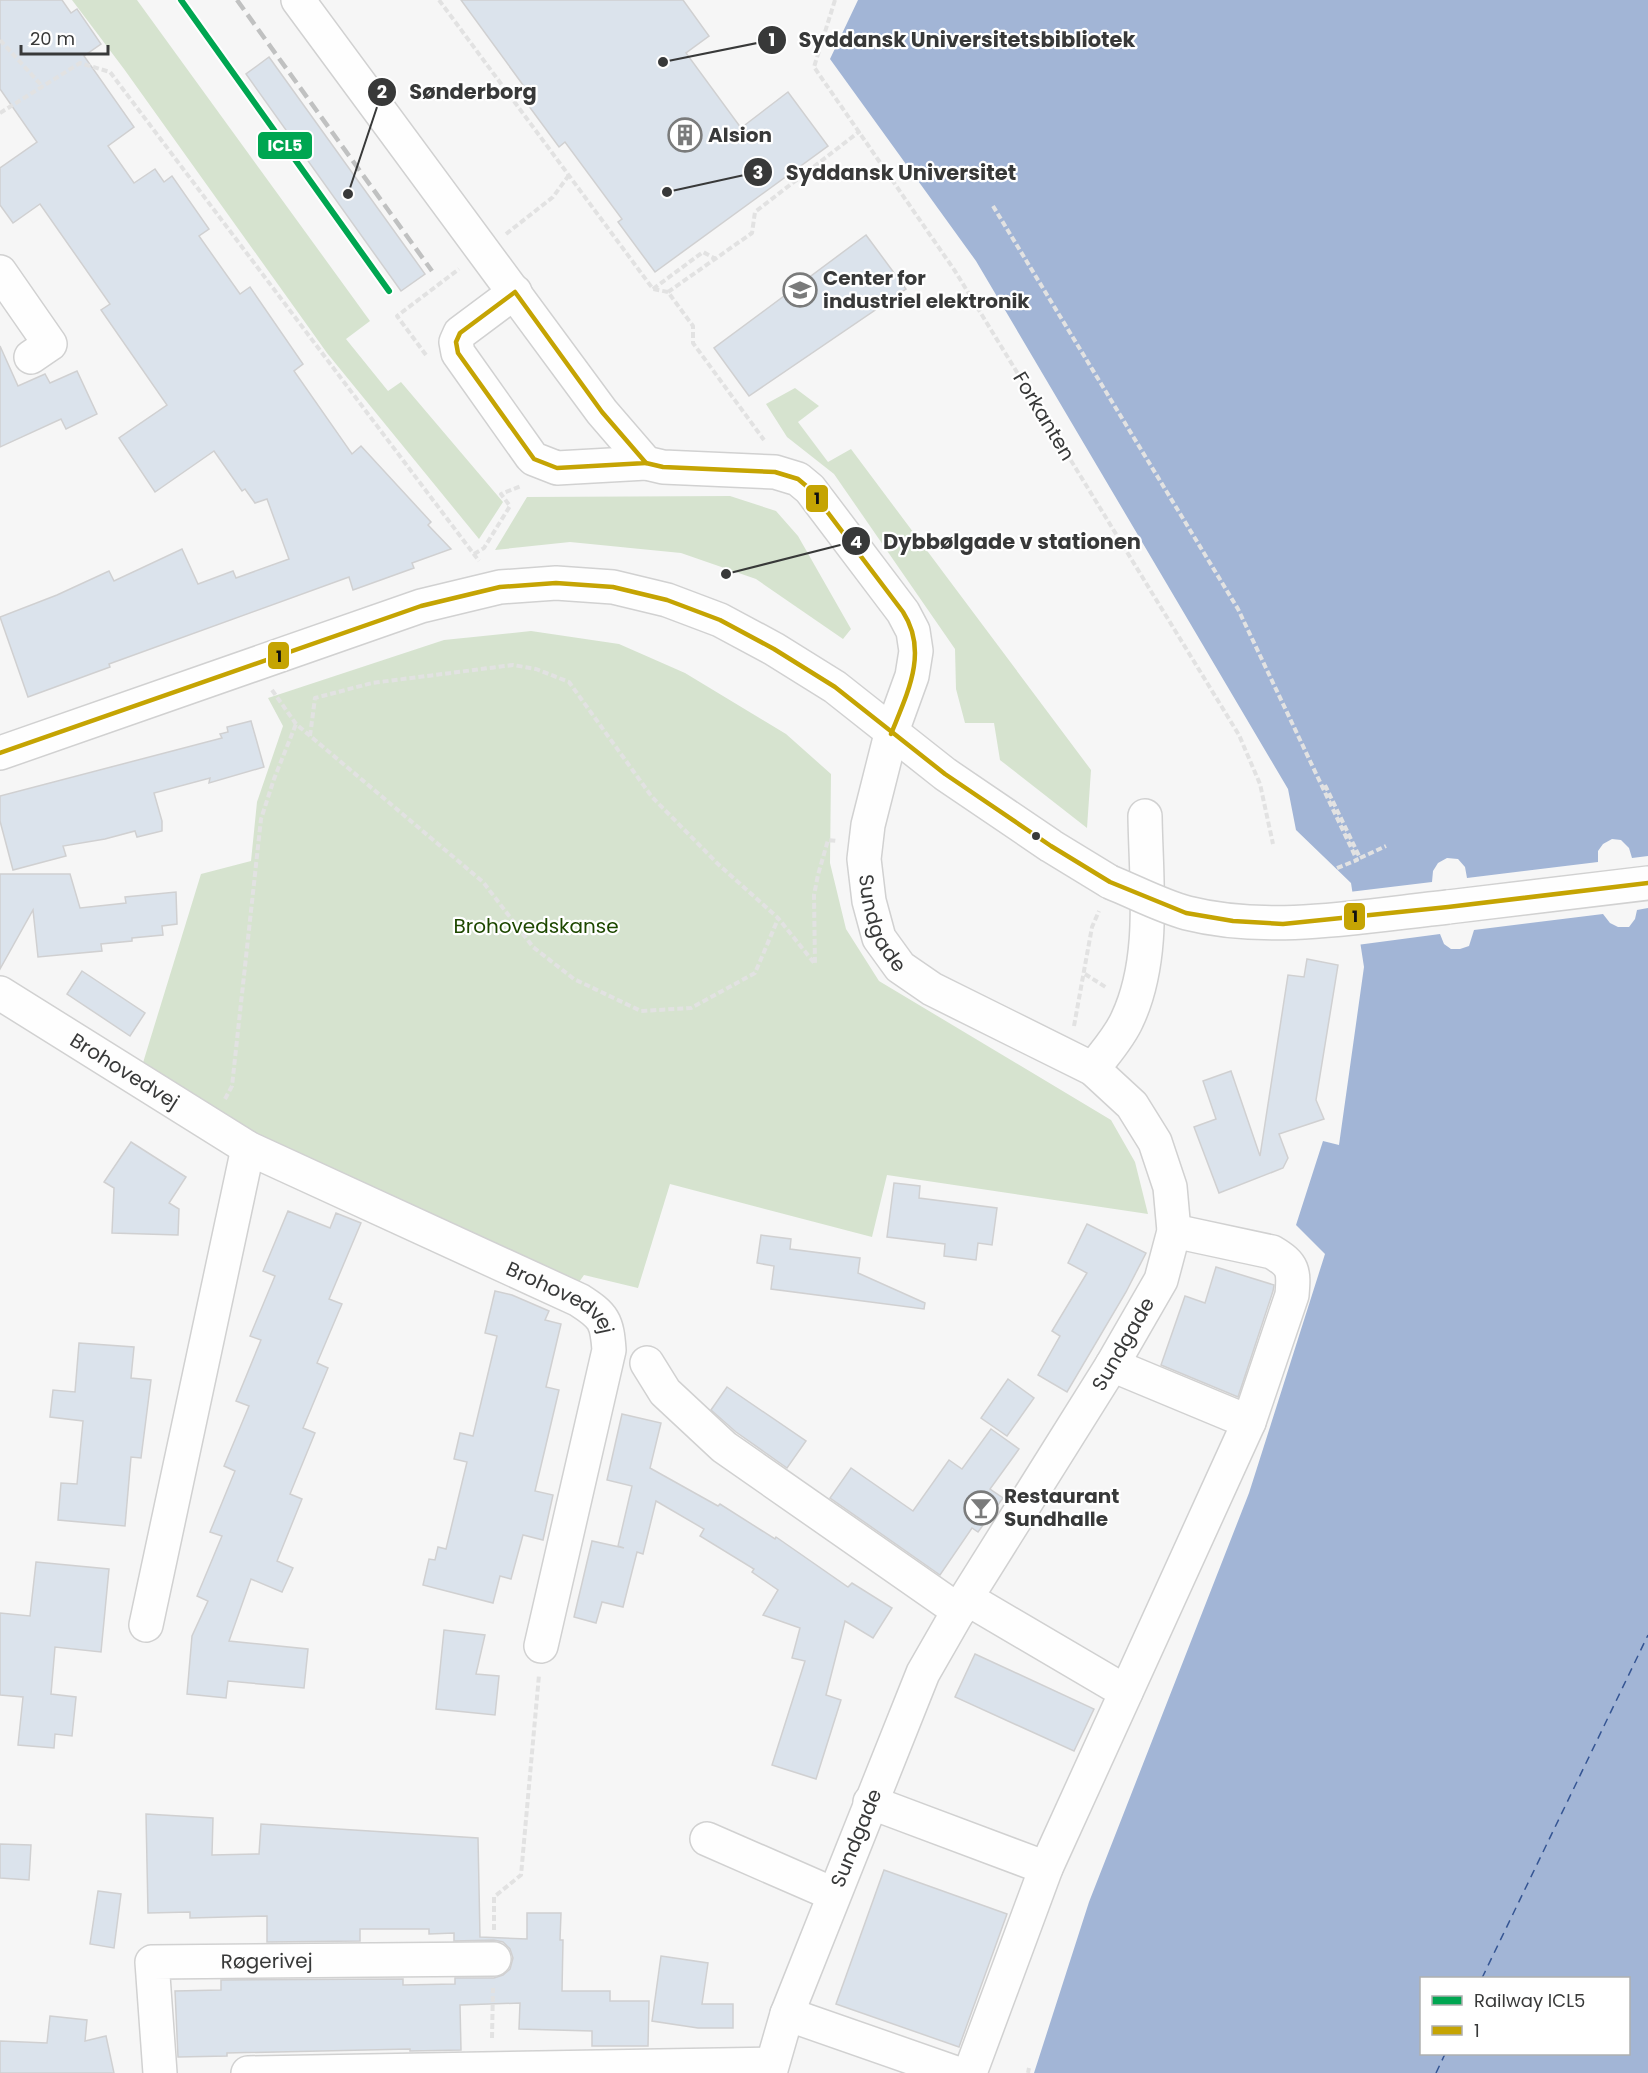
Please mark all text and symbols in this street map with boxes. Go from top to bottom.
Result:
scale bar [21,18,108,56]
callout: Syddansk Universitetsbibliotek [757,20,1148,59]
text: Syddansk Universitetsbibliotek [798,25,1136,54]
text: 20 m [30,26,75,51]
text: 1 [769,27,775,52]
callout: Sønderborg [367,72,549,111]
text: Sønderborg [409,77,537,106]
text: 2 [377,79,387,104]
building icon: Alsion [667,117,703,153]
place label: Alsion [708,121,772,149]
line badge: ICL5 [257,131,313,160]
text: ICL5 [268,134,302,157]
callout: Syddansk Universitet [743,153,1028,192]
text: Syddansk Universitet [786,158,1016,187]
text: 3 [753,160,763,185]
place label: Center for industriel elektronik [823,264,1030,315]
school or university icon: Center for industriel elektronik [782,272,818,308]
street label: Forkanten [1006,366,1082,466]
line badge: 1 [805,484,829,513]
text: 1 [814,487,820,510]
callout: Dybbølgade v stationen [841,522,1153,561]
text: Dybbølgade v stationen [883,527,1141,556]
text: 4 [850,529,862,554]
line badge: 1 [267,641,290,670]
text: 1 [276,645,282,668]
unlabelled marker [1030,830,1042,842]
street label: Sundgade [852,873,913,978]
line badge: 1 [1343,902,1366,931]
text: 1 [1352,905,1358,928]
park label: Brohovedskanse [453,912,619,940]
street label: Brohovedvej [65,1026,185,1116]
street label: Brohovedvej [502,1254,621,1336]
street label: Sundgade [1085,1292,1161,1396]
place label: Restaurant Sundhalle [1004,1482,1119,1533]
bar icon: Restaurant Sundhalle [963,1490,999,1526]
street label: Sundgade [824,1785,888,1891]
street label: Røgerivej [221,1947,313,1975]
legend [1420,1977,1630,2055]
text: Railway ICL5 [1474,1988,1585,2013]
text: 1 [1474,2018,1480,2043]

